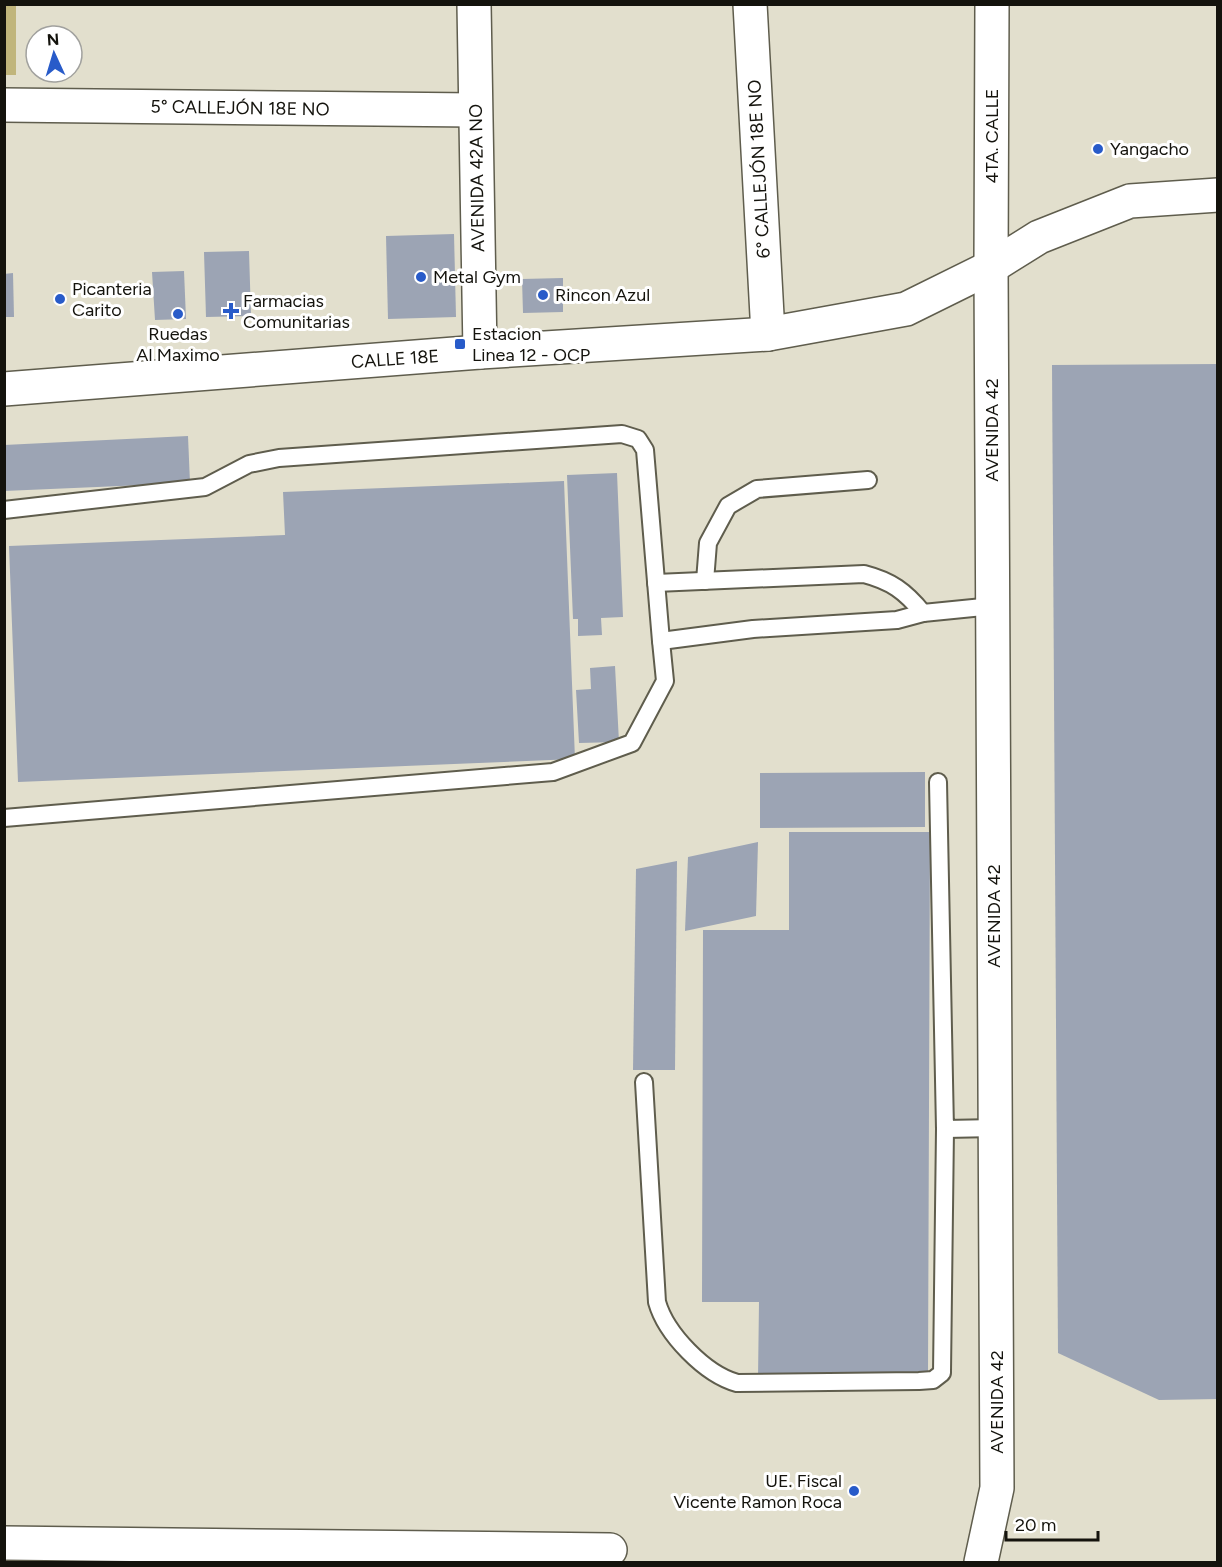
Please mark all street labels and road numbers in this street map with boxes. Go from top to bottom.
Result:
street label: 6° CALLEJÓN 18E NO [743,79,775,259]
street label: 4TA. CALLE [981,89,1003,183]
street label: 5° CALLEJÓN 18E NO [150,95,330,121]
street label: AVENIDA 42A NO [465,104,489,252]
street label: CALLE 18E [350,345,440,373]
street label: AVENIDA 42 [981,378,1003,482]
street label: AVENIDA 42 [983,864,1005,968]
street label: AVENIDA 42 [986,1350,1008,1454]

